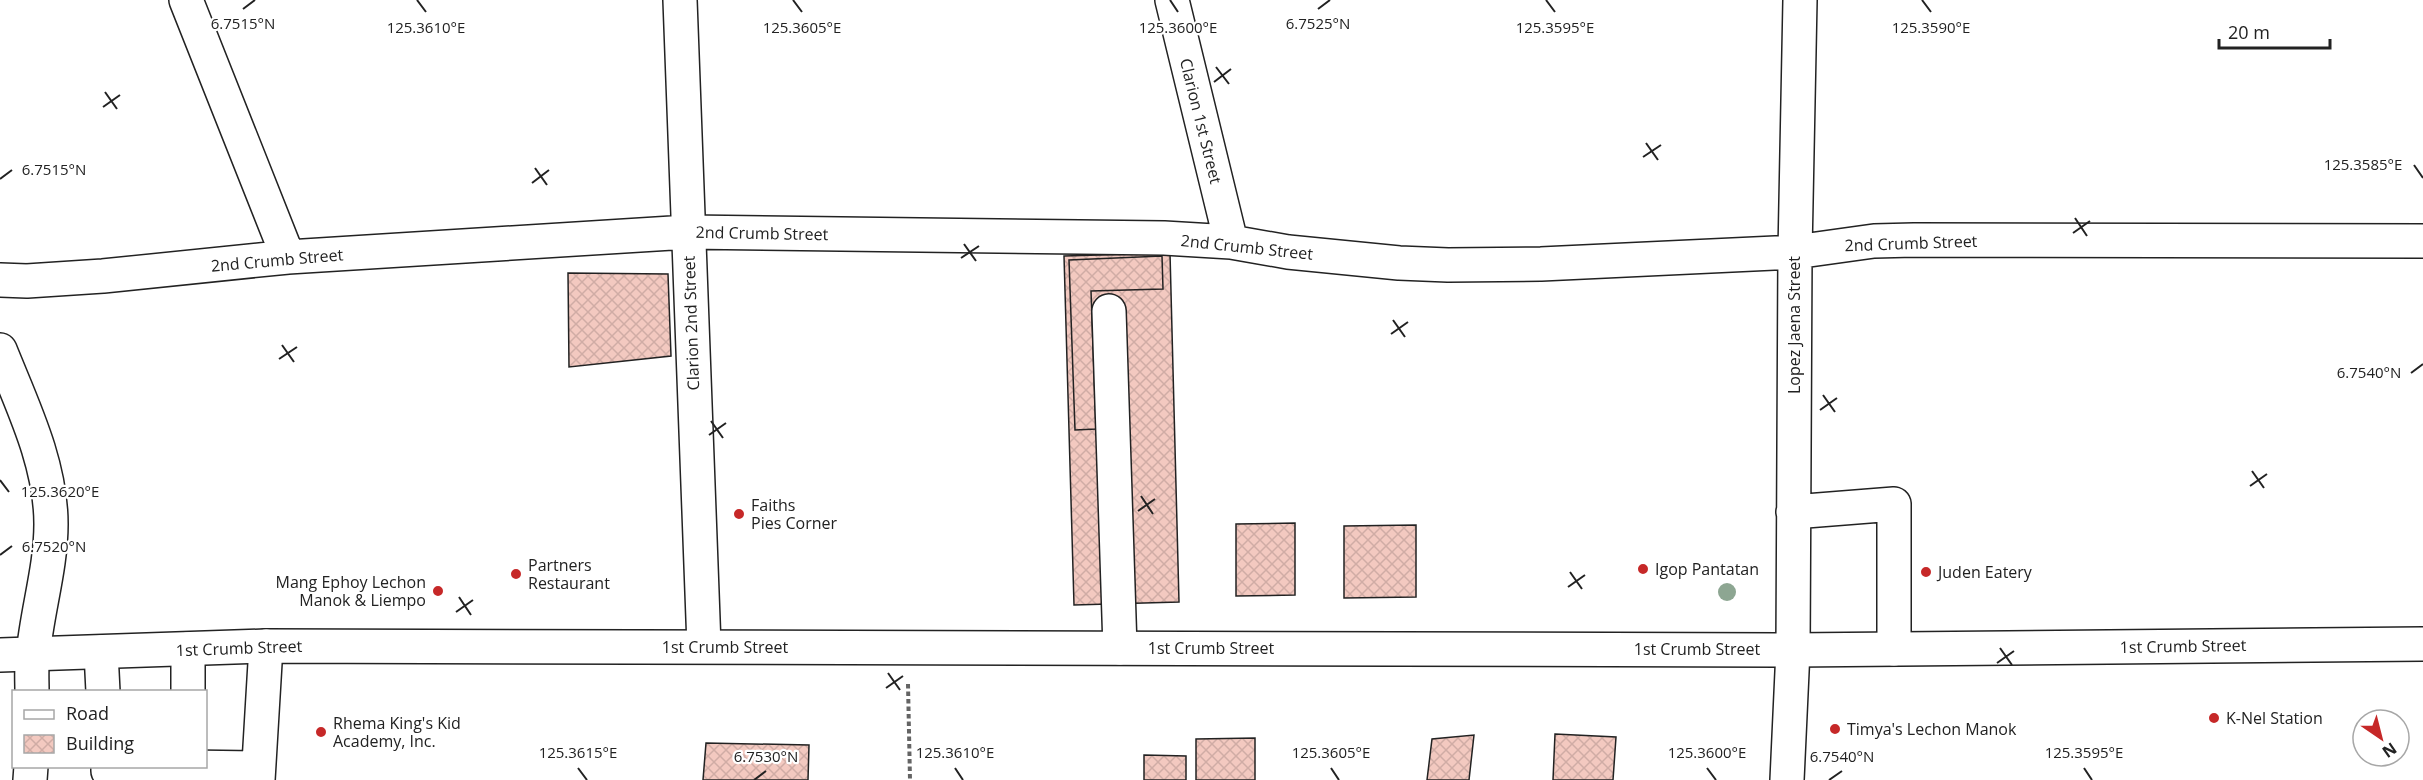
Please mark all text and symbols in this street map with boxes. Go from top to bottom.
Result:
scale bar [2219,12,2330,50]
text: 6.7515°N [211,13,275,33]
text: 6.7525°N [1286,13,1350,33]
text: 125.3610°E [387,17,465,37]
text: 125.3605°E [763,17,841,37]
text: 125.3600°E [1139,17,1217,37]
text: 125.3595°E [1516,17,1594,37]
text: 125.3590°E [1892,17,1970,37]
text: 20 m [2228,20,2270,44]
street label: Clarion 1st Street [1175,56,1227,186]
text: 125.3585°E [2324,154,2402,174]
text: 6.7515°N [22,159,86,179]
street label: 2nd Crumb Street [695,221,829,245]
street label: 2nd Crumb Street [1180,229,1314,265]
street label: 2nd Crumb Street [1844,230,1978,256]
street label: 2nd Crumb Street [210,243,344,277]
street label: Clarion 2nd Street [678,255,704,391]
street label: Lopez Jaena Street [1783,256,1805,394]
text: 6.7540°N [2337,362,2401,382]
text: 125.3620°E [21,481,99,501]
place label: Faiths Pies Corner [751,494,837,534]
marker: Faiths Pies Corner [732,507,746,521]
text: 6.7520°N [22,536,86,556]
place label: Partners Restaurant [528,554,610,594]
place label: Igop Pantatan [1655,558,1759,580]
place label: Juden Eatery [1936,561,2033,583]
marker: Igop Pantatan [1636,562,1650,576]
marker: Juden Eatery [1919,565,1933,579]
marker: Partners Restaurant [509,567,523,581]
place label: Mang Ephoy Lechon Manok & Liempo [276,571,426,611]
marker: Mang Ephoy Lechon Manok & Liempo [431,584,445,598]
street label: 1st Crumb Street [2120,634,2247,658]
street label: 1st Crumb Street [175,635,303,661]
street label: 1st Crumb Street [662,636,789,658]
street label: 1st Crumb Street [1148,637,1275,659]
street label: 1st Crumb Street [1634,638,1761,660]
legend [12,690,207,768]
text: Road [66,701,109,725]
place label: K-Nel Station [2226,707,2323,729]
north arrow [2351,708,2411,768]
marker: K-Nel Station [2207,711,2221,725]
place label: Rhema King's Kid Academy, Inc. [333,712,461,752]
place label: Timya's Lechon Manok [1847,718,2017,740]
marker: Timya's Lechon Manok [1828,722,1842,736]
marker: Rhema King's Kid Academy, Inc. [314,725,328,739]
text: Building [66,731,134,755]
text: N [2378,738,2401,763]
text: 125.3615°E [539,742,617,762]
text: 125.3610°E [916,742,994,762]
text: 125.3605°E [1292,742,1370,762]
text: 125.3600°E [1668,742,1746,762]
text: 125.3595°E [2045,742,2123,762]
text: 6.7530°N [734,746,798,766]
text: 6.7540°N [1810,746,1874,766]

